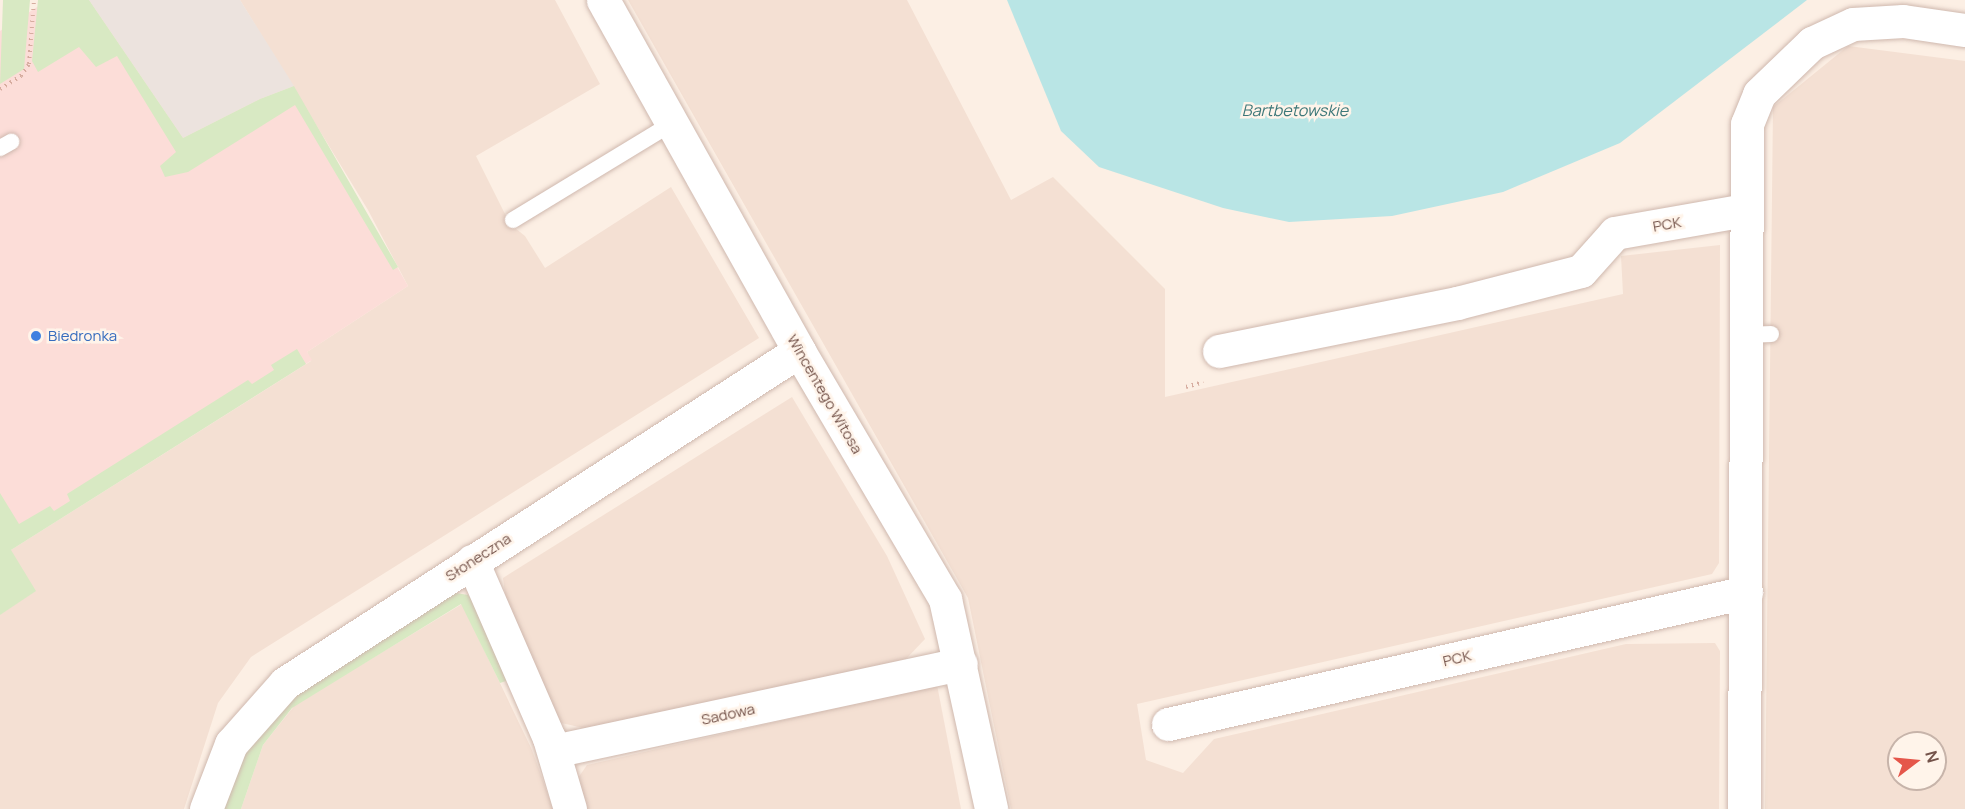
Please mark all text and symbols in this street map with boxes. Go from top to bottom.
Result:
water label: Bartbetowskie [1242,100,1348,120]
street label: PCK [1651,213,1683,235]
place label: Biedronka [48,327,117,345]
marker: Biedronka [29,329,43,343]
street label: Wincentego Witosa [784,331,866,457]
street label: Słoneczna [442,529,514,585]
street label: PCK [1441,646,1473,670]
street label: Sadowa [700,700,756,728]
north arrow [1887,731,1947,791]
text: N [1920,748,1945,765]

